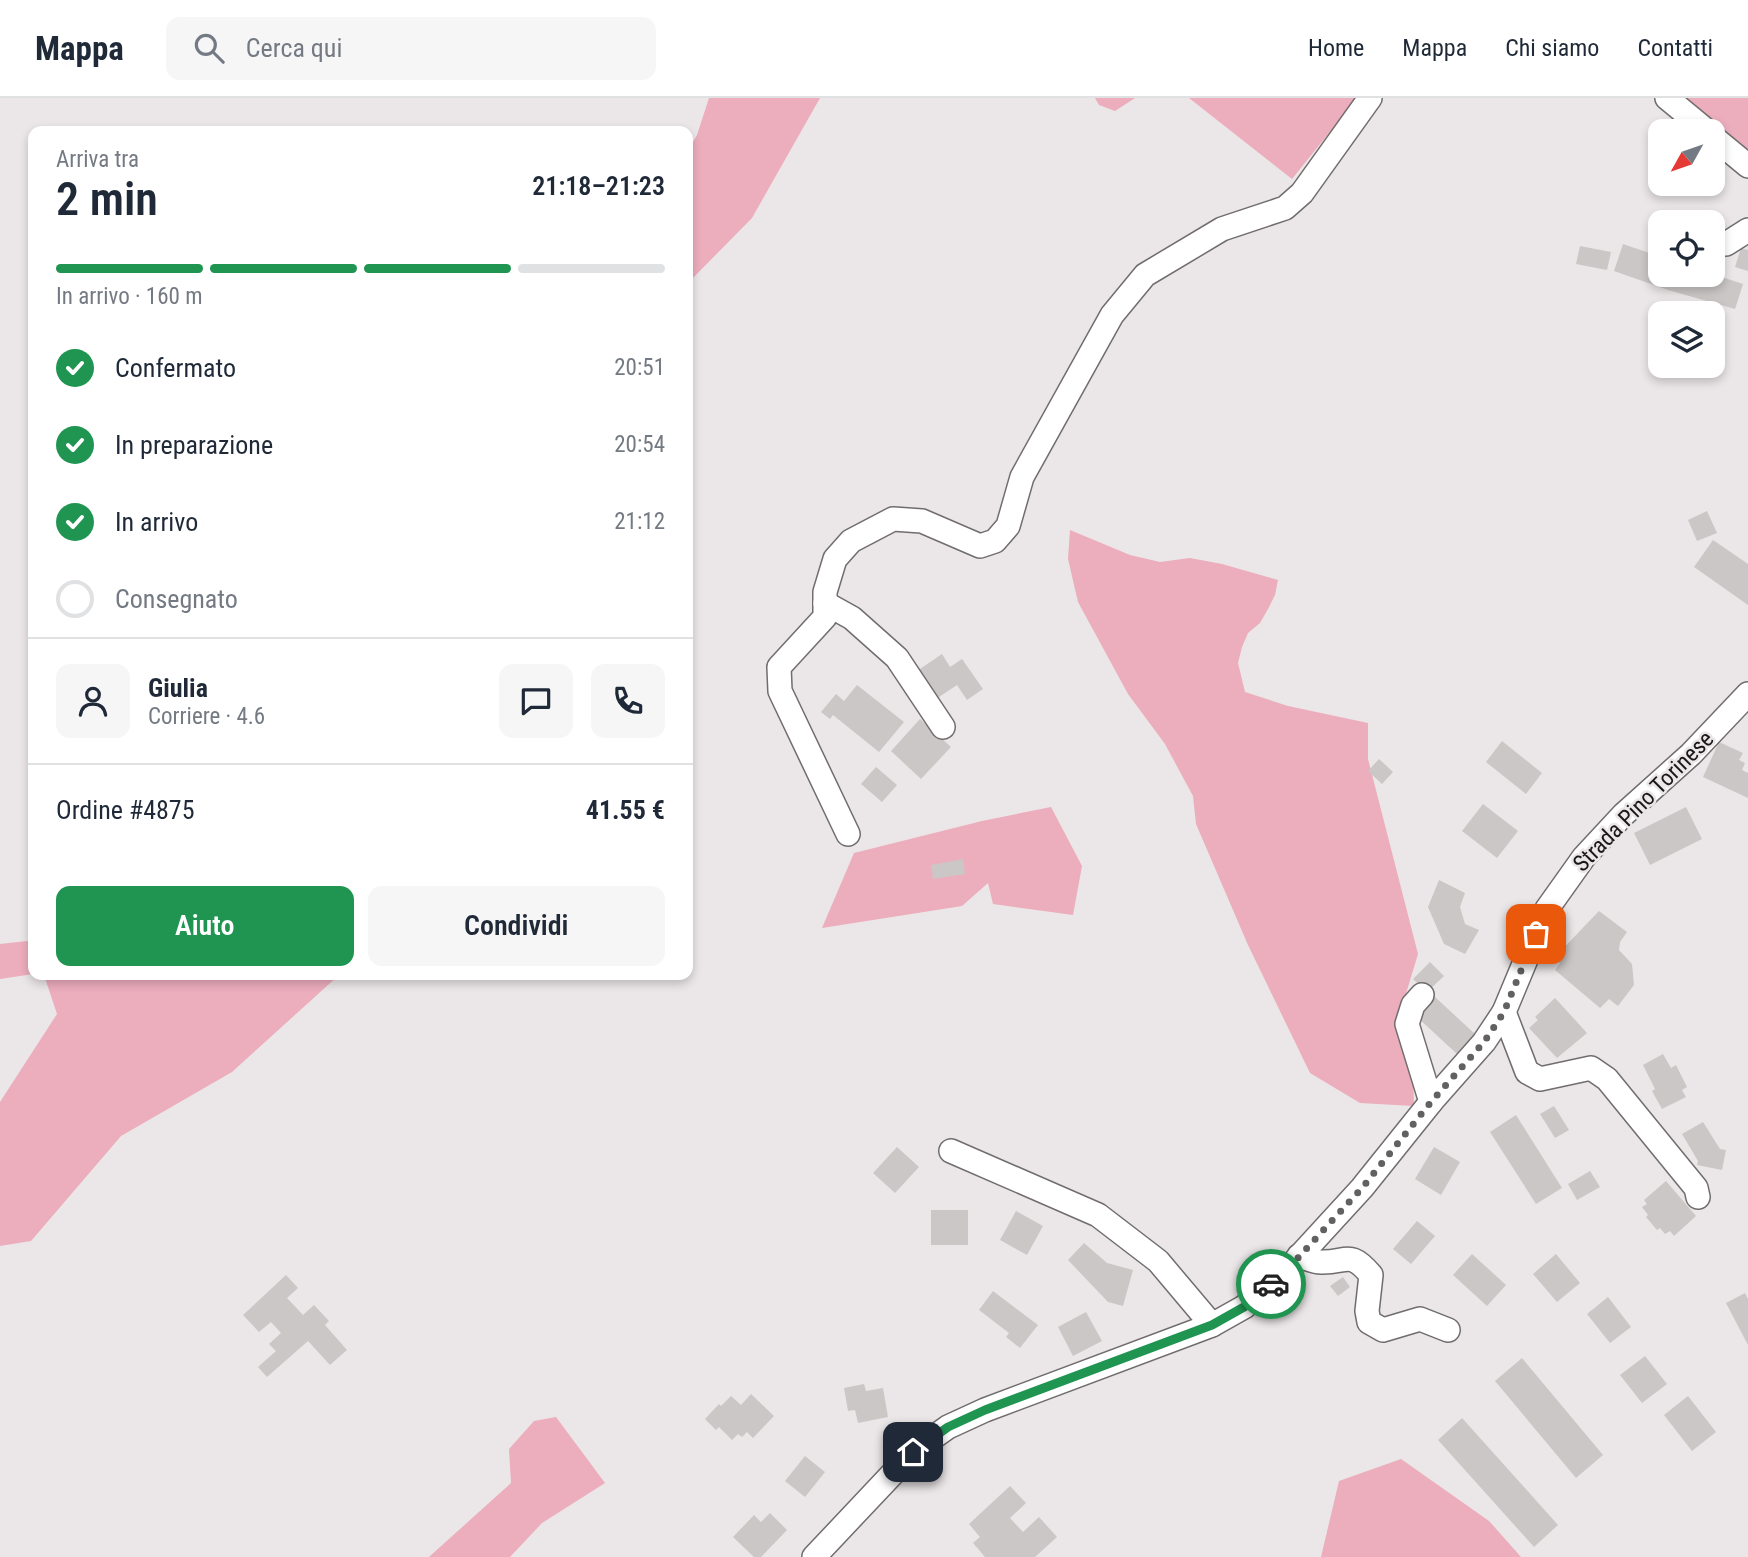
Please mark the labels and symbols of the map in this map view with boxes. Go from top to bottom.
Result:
north arrow [1648,119,1726,196]
street label: Strada Pino Torinese [1568,726,1719,877]
pin [1506,904,1566,964]
courier [1236,1249,1306,1319]
pin [883,1422,943,1482]

